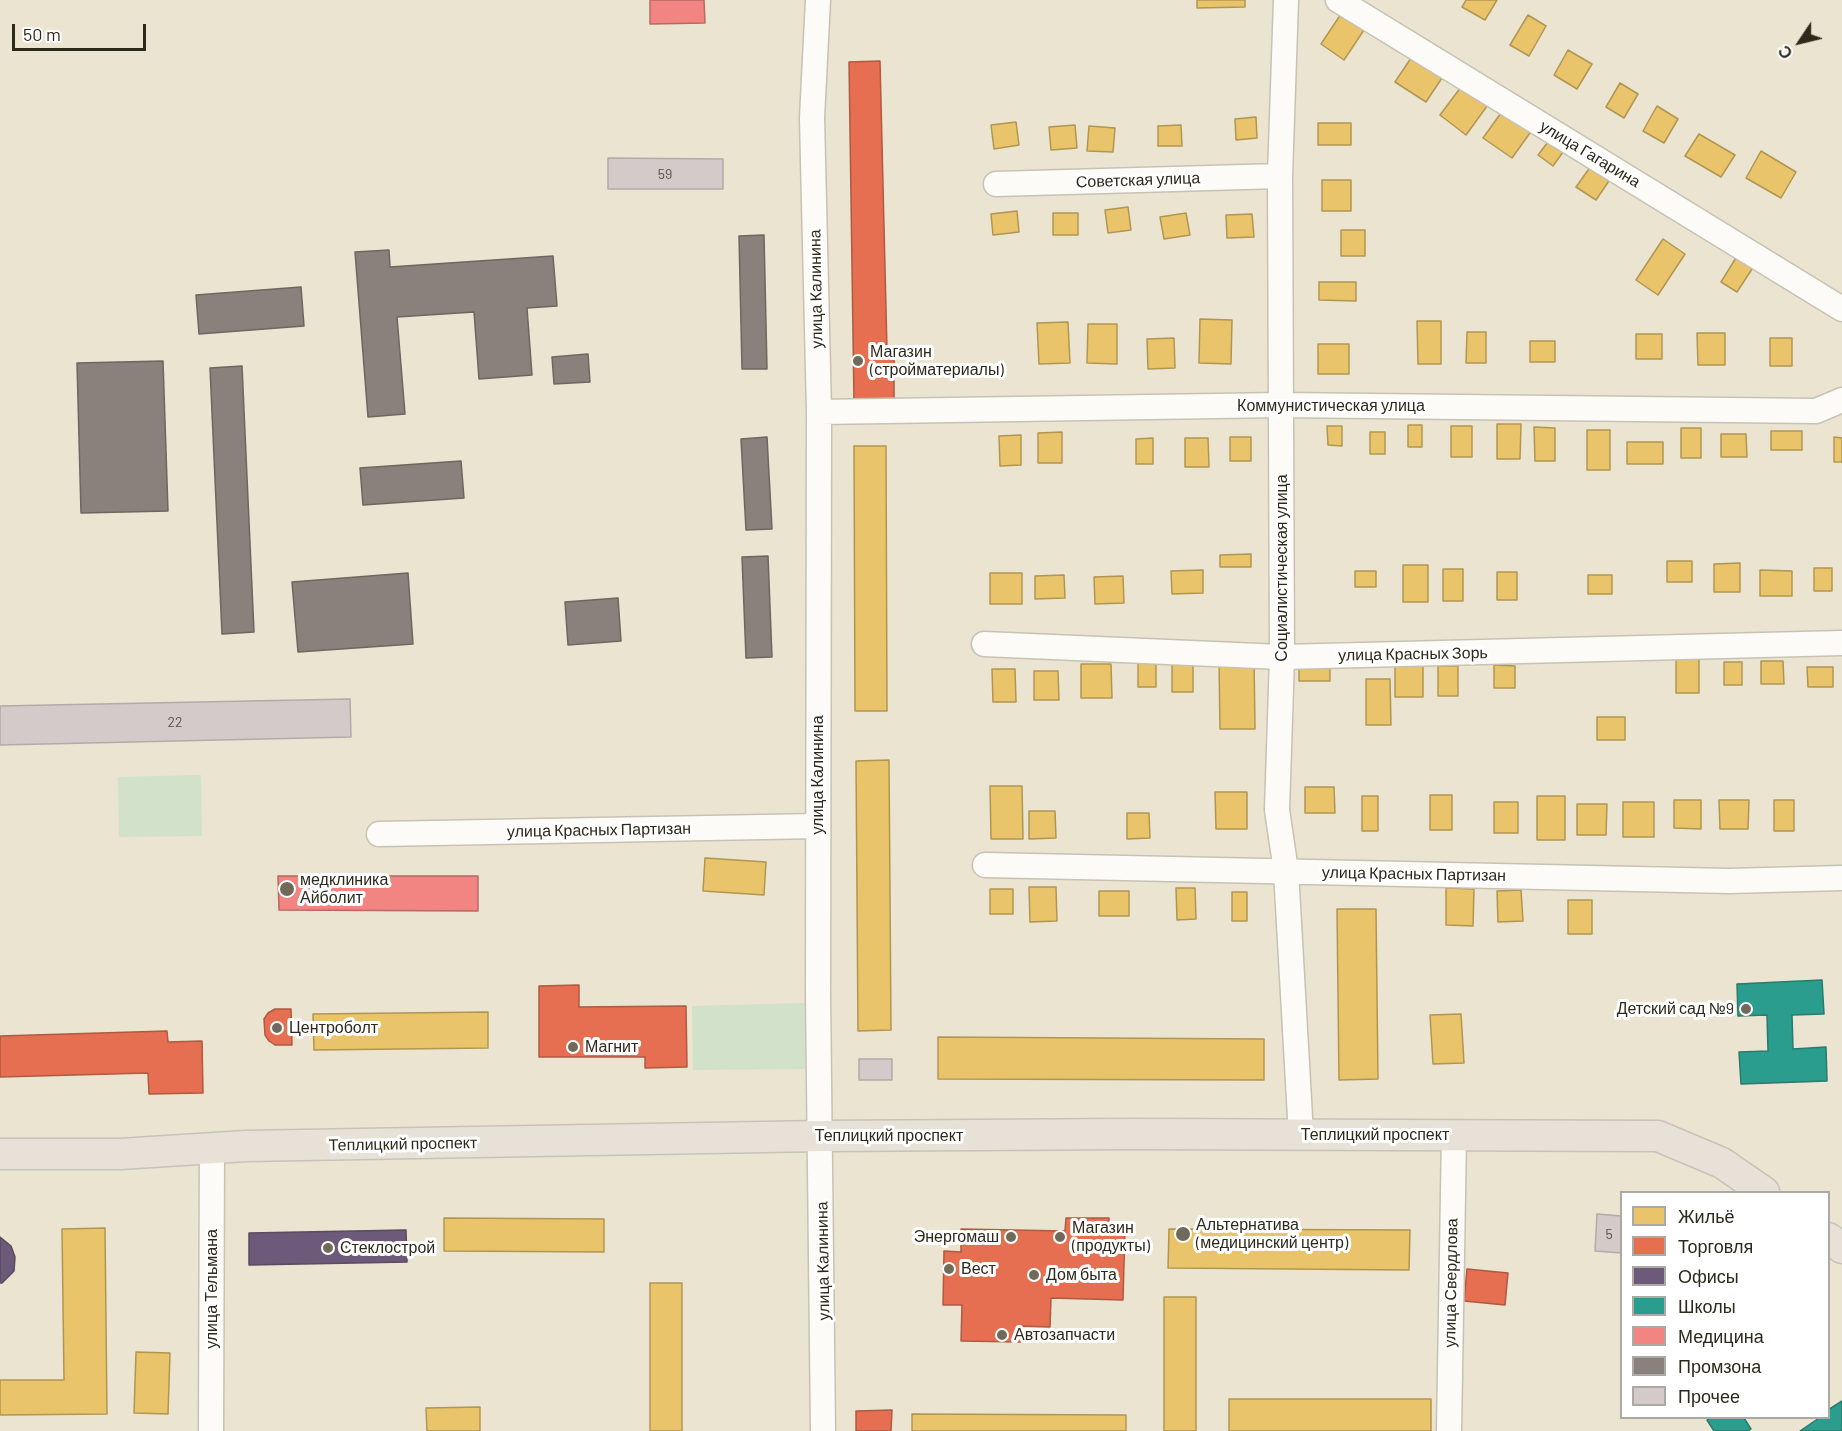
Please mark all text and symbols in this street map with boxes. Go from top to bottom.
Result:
scale bar [15,12,148,50]
north arrow [1770,12,1830,72]
text: 50 m [23,23,61,45]
text: С [1774,42,1796,63]
street label: улица Гагарина [1536,116,1644,192]
house number: 59 [658,166,672,182]
street label: Советская улица [1076,168,1200,192]
street label: улица Калинина [805,229,827,349]
place label: Магазин (стройматериалы) [870,342,1004,380]
marker: Магазин (стройматериалы) [851,354,865,368]
street label: Коммунистическая улица [1237,396,1425,416]
street label: Социалистическая улица [1272,474,1292,662]
street label: улица Красных Зорь [1338,643,1488,665]
house number: 22 [167,714,183,730]
street label: улица Калинина [808,715,828,835]
street label: улица Красных Партизан [507,819,691,841]
street label: улица Красных Партизан [1322,863,1506,885]
place label: медклиника Айболит [300,870,388,908]
marker: медклиника Айболит [278,880,296,898]
place label: Детский сад №9 [1617,999,1734,1019]
marker: Детский сад №9 [1739,1002,1753,1016]
place label: Центроболт [289,1018,378,1038]
marker: Центроболт [270,1021,284,1035]
place label: Магнит [585,1037,638,1057]
marker: Магнит [566,1040,580,1054]
street label: Теплицкий проспект [1301,1125,1449,1145]
street label: Теплицкий проспект [815,1126,963,1146]
street label: Теплицкий проспект [329,1133,477,1155]
legend [1620,1191,1830,1419]
street label: улица Калинина [812,1201,834,1321]
text: Жильё [1678,1205,1735,1227]
place label: Альтернатива (медицинский центр) [1196,1215,1348,1253]
place label: Магазин (продукты) [1072,1218,1150,1256]
street label: улица Свердлова [1440,1218,1462,1348]
marker: Альтернатива (медицинский центр) [1174,1225,1192,1243]
house number: 5 [1605,1226,1613,1242]
place label: Энергомаш [914,1227,999,1247]
street label: улица Тельмана [202,1229,222,1349]
marker: Энергомаш [1004,1230,1018,1244]
marker: Магазин (продукты) [1053,1230,1067,1244]
text: Торговля [1678,1235,1753,1257]
place label: Стеклострой [340,1238,435,1258]
marker: Стеклострой [321,1241,335,1255]
place label: Вест [961,1259,996,1279]
marker: Вест [942,1262,956,1276]
place label: Дом быта [1046,1265,1117,1285]
text: Офисы [1678,1265,1739,1287]
marker: Дом быта [1027,1268,1041,1282]
text: Школы [1678,1295,1736,1317]
place label: Автозапчасти [1014,1325,1115,1345]
text: Медицина [1678,1325,1764,1347]
marker: Автозапчасти [995,1328,1009,1342]
text: Промзона [1678,1355,1761,1377]
text: Прочее [1678,1385,1740,1407]

